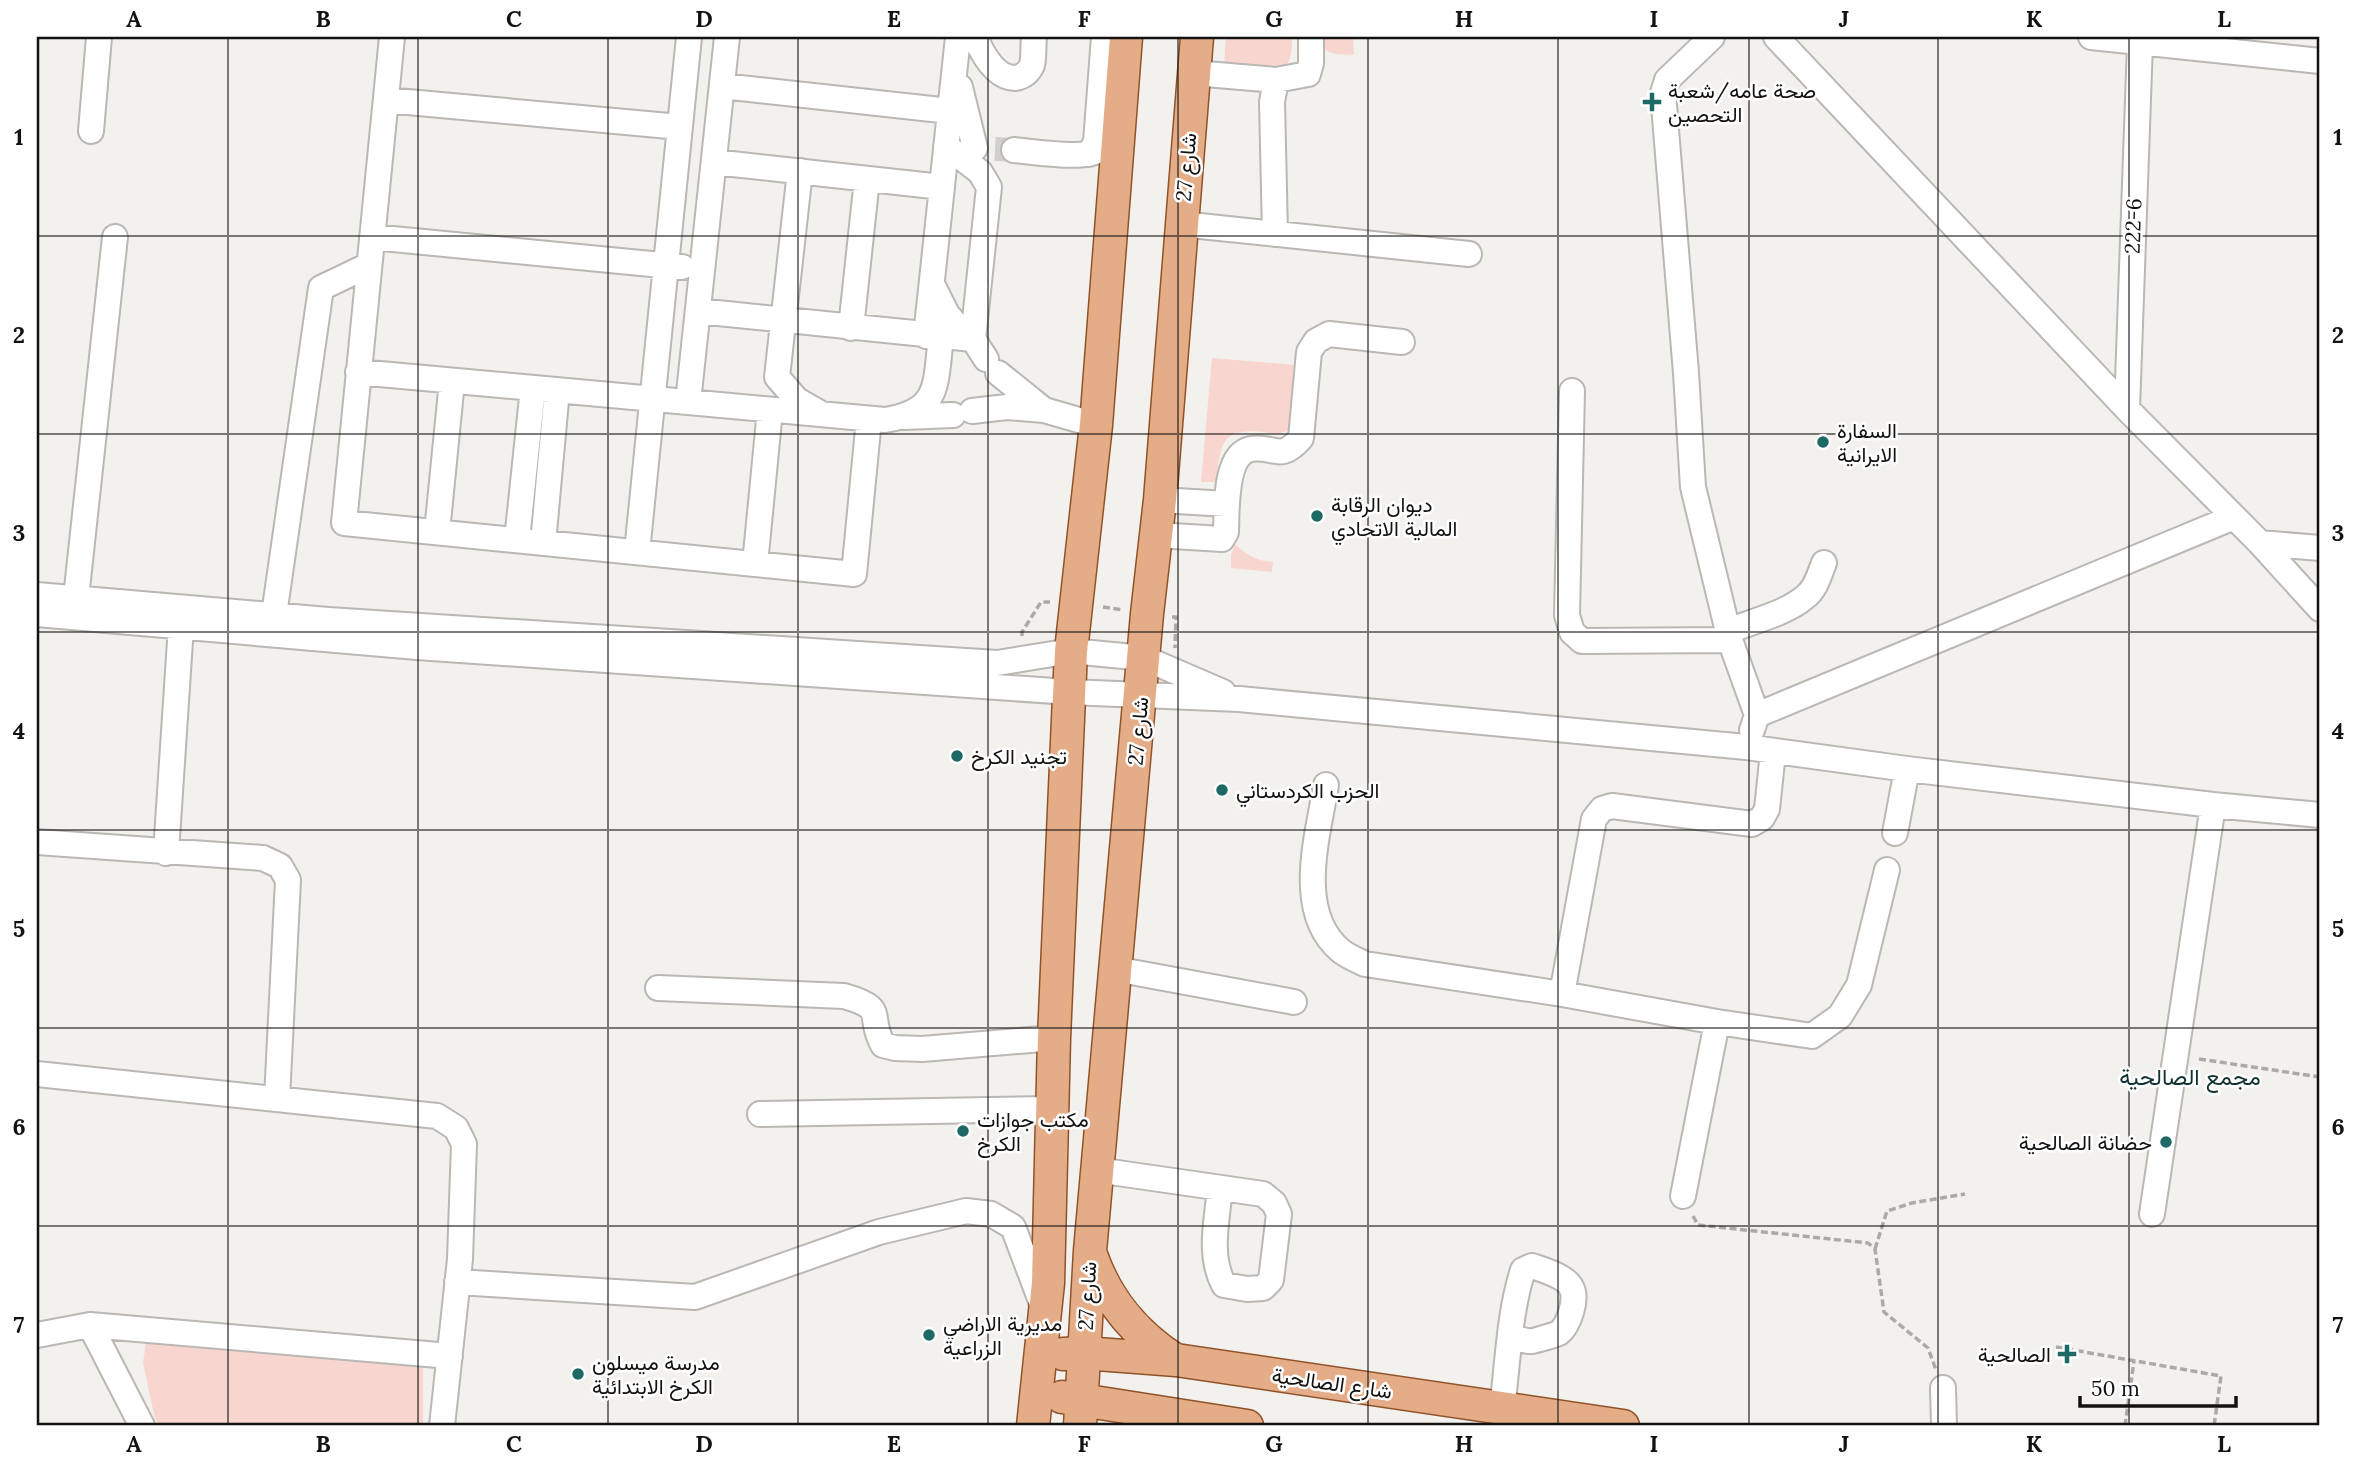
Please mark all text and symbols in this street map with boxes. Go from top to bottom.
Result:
text: A [126,4,142,33]
text: B [315,4,331,33]
text: C [506,4,522,33]
text: D [695,4,713,33]
text: E [887,4,901,33]
text: F [1077,4,1091,33]
text: G [1265,4,1283,33]
text: H [1455,4,1473,33]
text: I [1650,4,1658,33]
text: J [1839,4,1849,33]
text: K [2026,4,2043,33]
text: L [2217,4,2231,33]
place label: صحة عامه/شعبة التحصين [1668,77,1816,128]
marker: صحة عامه/شعبة التحصين [1642,92,1662,112]
text: 1 [14,122,24,151]
text: 1 [2333,122,2343,151]
street label: شارع 27 [1170,132,1203,203]
street label: 222-6 [2119,198,2147,254]
text: 2 [13,320,25,349]
text: 2 [2332,320,2344,349]
place label: السفارة الايرانية [1837,417,1897,468]
marker: السفارة الايرانية [1815,434,1831,450]
place label: ديوان الرقابة المالية الاتحادي [1331,491,1457,546]
marker: ديوان الرقابة المالية الاتحادي [1309,508,1325,524]
text: 3 [13,518,25,547]
text: 3 [2332,518,2344,547]
street label: شارع 27 [1122,696,1155,767]
text: 4 [13,716,25,745]
text: 4 [2332,716,2344,745]
place label: تجنيد الكرخ [971,743,1067,771]
marker: تجنيد الكرخ [949,748,965,764]
place label: الحزب الكردستاني [1236,777,1379,808]
marker: الحزب الكردستاني [1214,782,1230,798]
text: 5 [13,914,25,943]
text: 5 [2332,914,2344,943]
district label: مجمع الصالحية [2119,1062,2261,1093]
place label: مكتب جوازات الكرخ [977,1106,1089,1158]
text: 6 [12,1112,26,1141]
text: 6 [2331,1112,2345,1141]
marker: مكتب جوازات الكرخ [955,1123,971,1139]
place label: حضانة الصالحية [2019,1129,2152,1156]
marker: حضانة الصالحية [2158,1134,2174,1150]
street label: شارع 27 [1072,1261,1103,1331]
text: 7 [14,1310,25,1339]
place label: مديرية الاراضي الزراعية [943,1310,1062,1361]
text: 7 [2333,1310,2344,1339]
marker: مديرية الاراضي الزراعية [921,1327,937,1343]
place label: الصالحية [1978,1341,2051,1368]
marker: الصالحية [2057,1344,2077,1364]
place label: مدرسة ميسلون الكرخ الابتدائية [592,1349,720,1401]
street label: شارع الصالحية [1270,1361,1394,1406]
scale bar [2080,1365,2236,1409]
marker: مدرسة ميسلون الكرخ الابتدائية [570,1366,586,1382]
text: 50 m [2091,1375,2140,1402]
text: A [126,1429,142,1458]
text: B [315,1429,331,1458]
text: C [506,1429,522,1458]
text: D [695,1429,713,1458]
text: E [887,1429,901,1458]
text: F [1077,1429,1091,1458]
text: G [1265,1429,1283,1458]
text: H [1455,1429,1473,1458]
text: I [1650,1429,1658,1458]
text: J [1839,1429,1849,1458]
text: K [2026,1429,2043,1458]
text: L [2217,1429,2231,1458]

